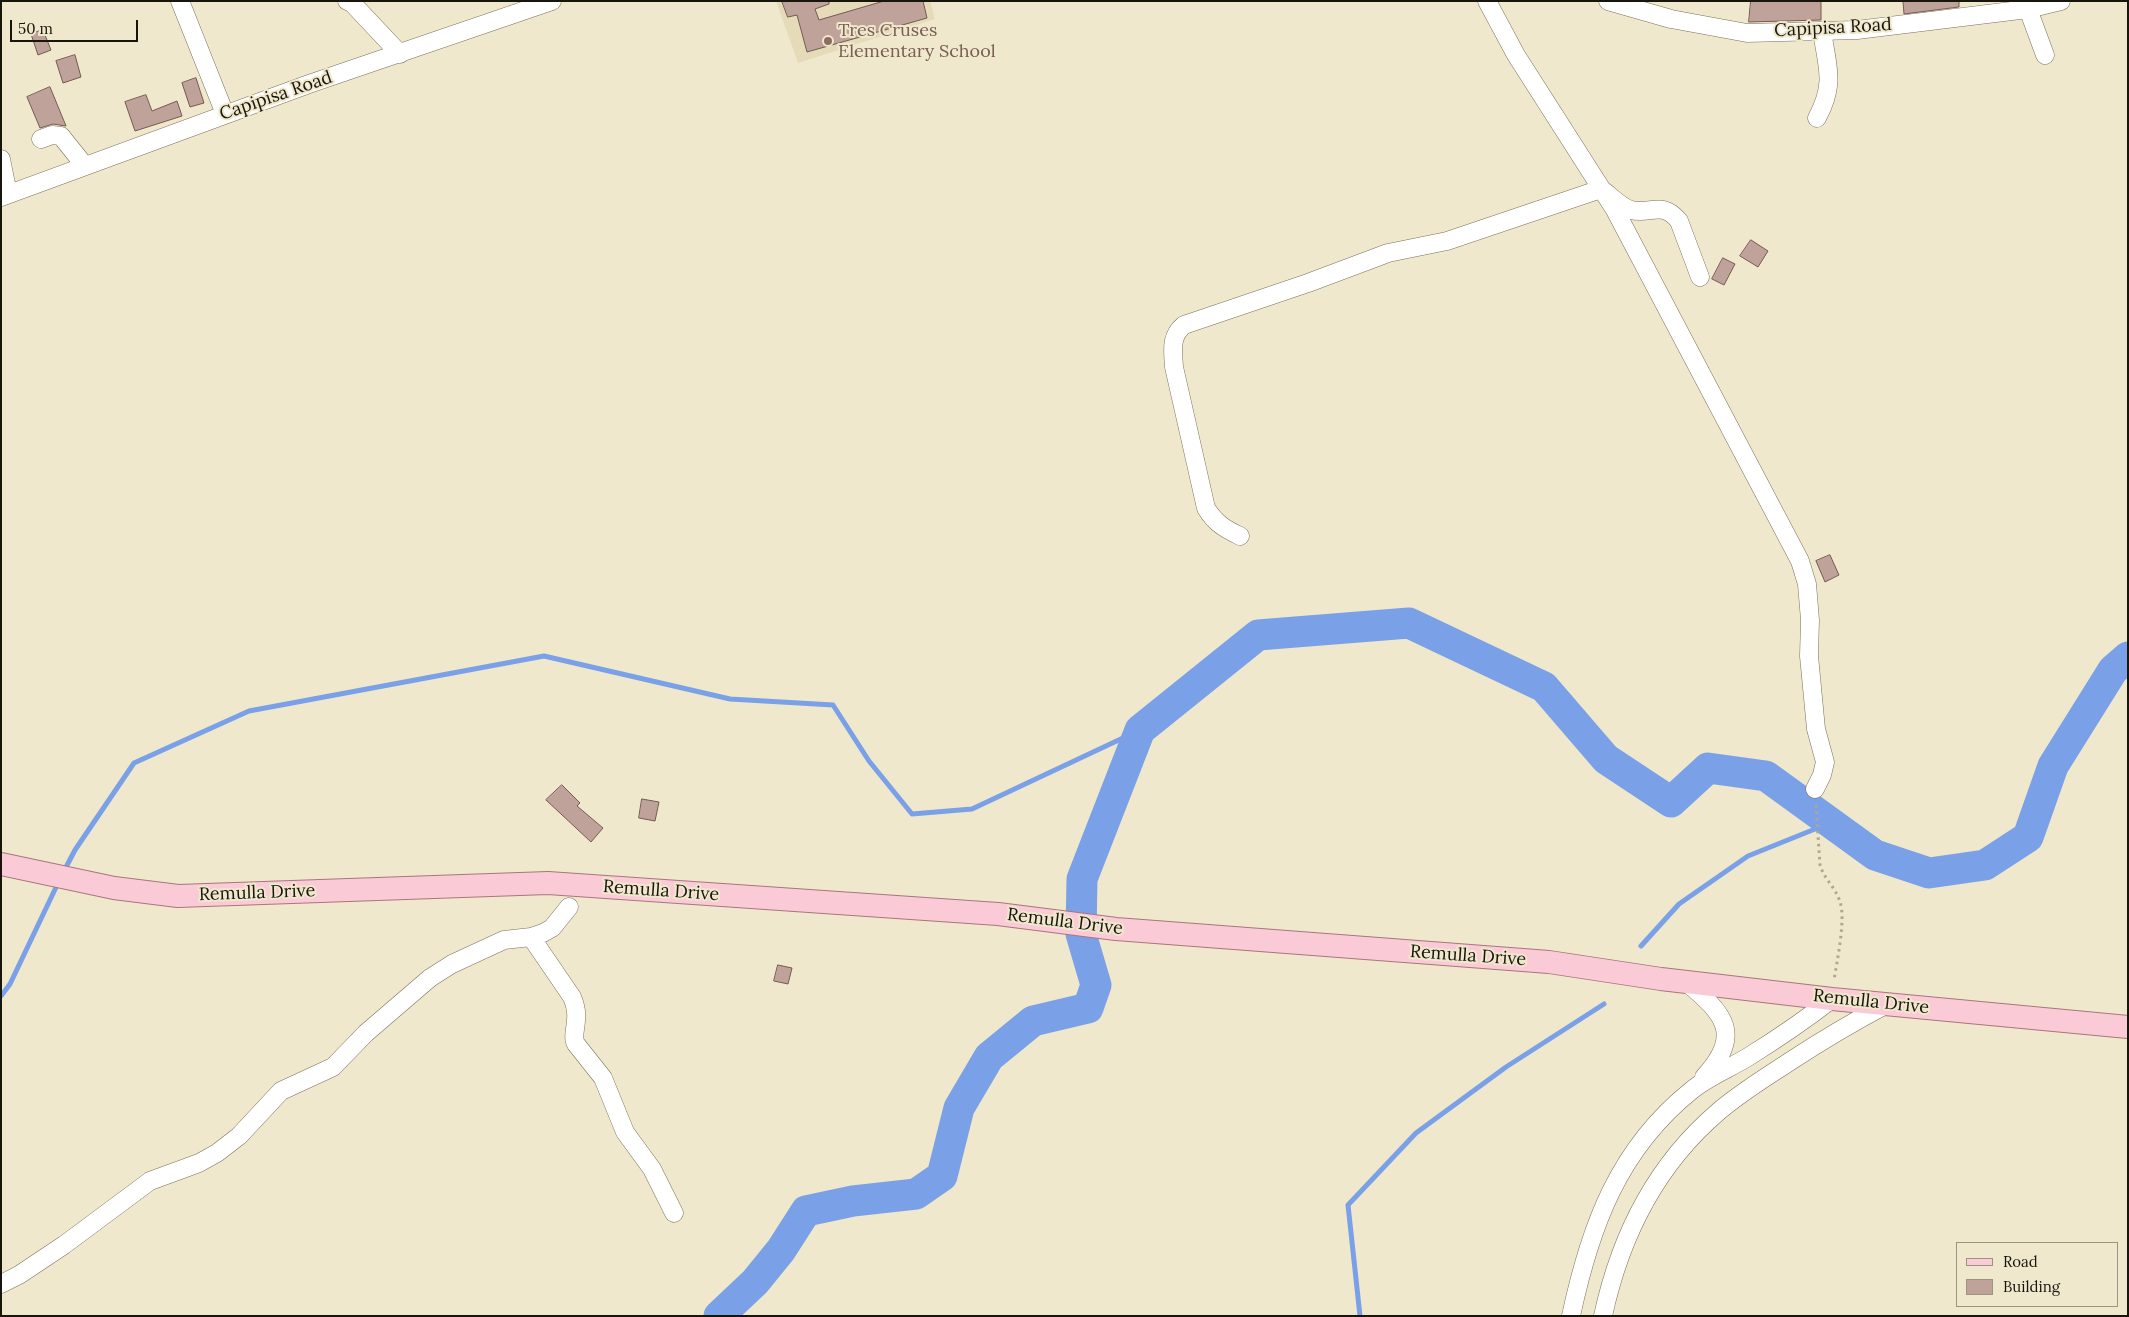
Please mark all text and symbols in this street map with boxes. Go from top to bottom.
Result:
scale bar [12,10,140,42]
street label: Capipisa Road [1774,14,1892,42]
text: 50 m [18,19,53,38]
place label: Tres Cruses Elementary School [838,20,996,62]
marker: Tres Cruses Elementary School [822,35,834,47]
street label: Capipisa Road [217,67,335,125]
street label: Remulla Drive [602,876,720,906]
street label: Remulla Drive [198,880,316,906]
street label: Remulla Drive [1006,904,1124,940]
street label: Remulla Drive [1409,941,1527,971]
street label: Remulla Drive [1812,985,1930,1019]
legend [1956,1242,2119,1307]
text: Road [2003,1252,2038,1271]
text: Building [2003,1277,2060,1296]

